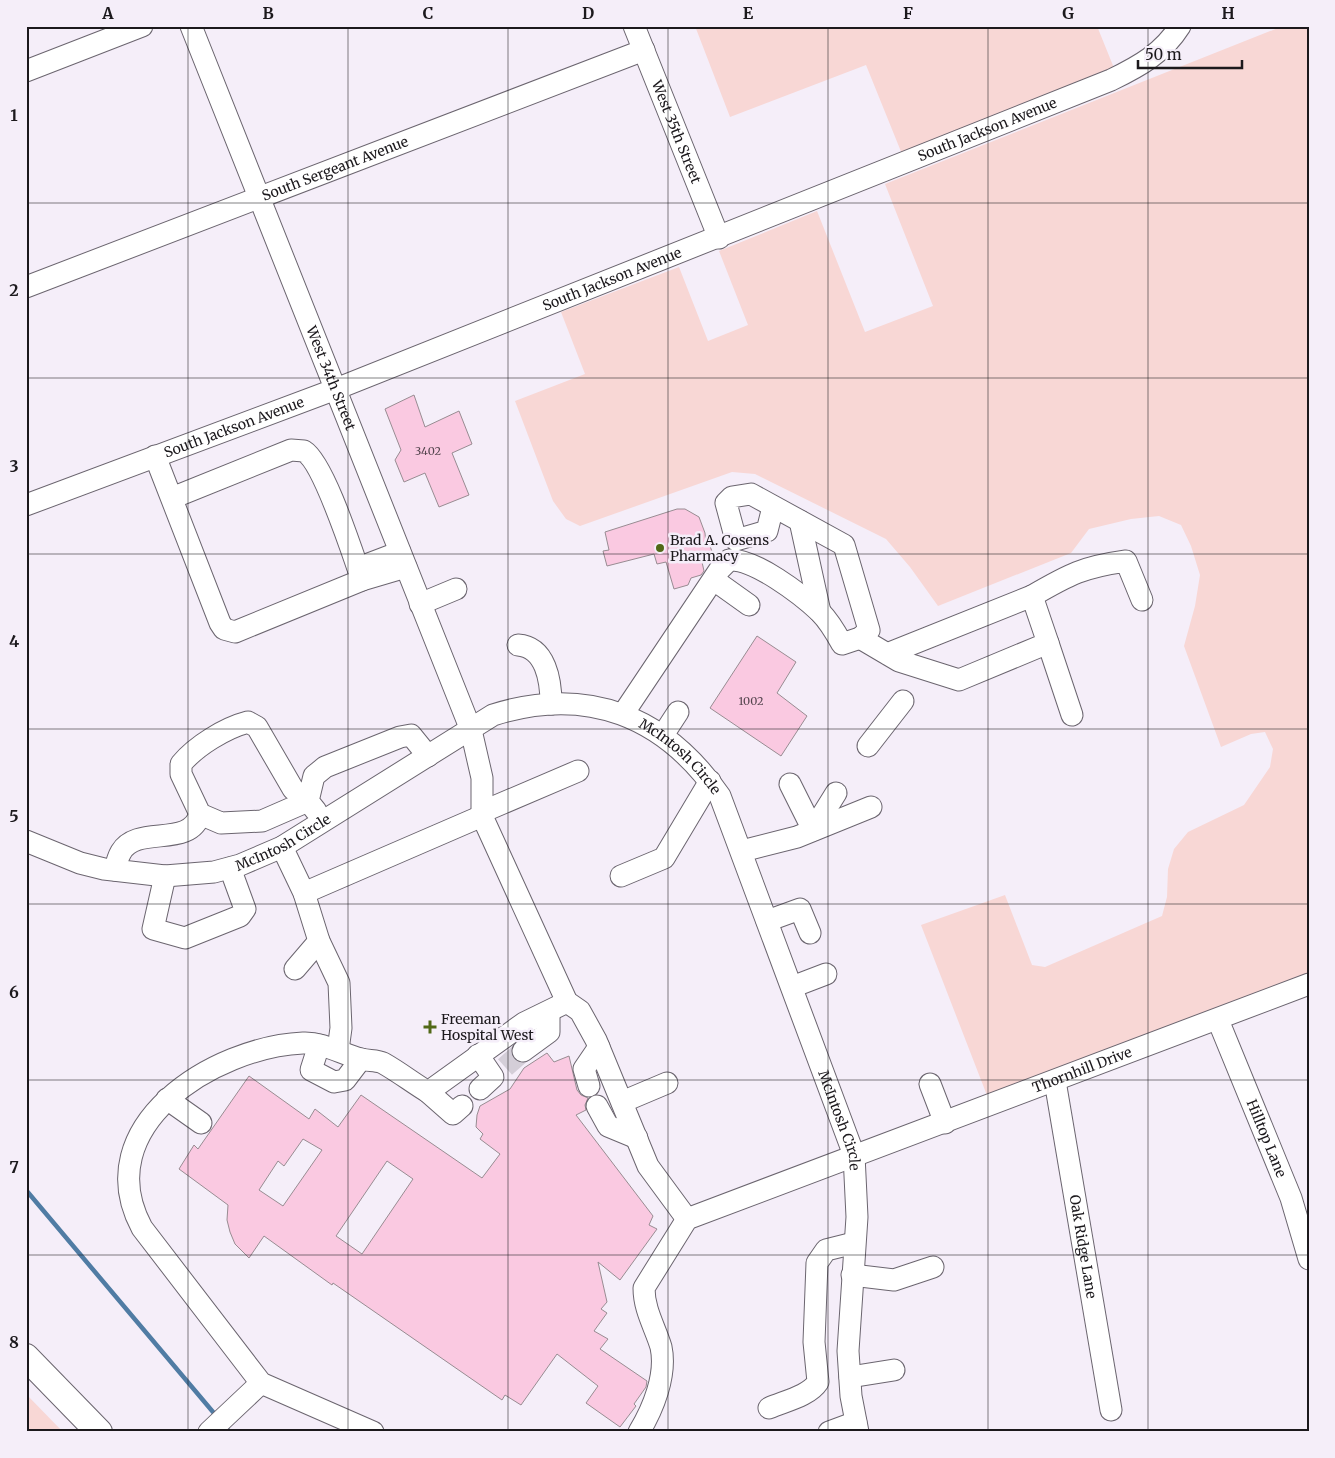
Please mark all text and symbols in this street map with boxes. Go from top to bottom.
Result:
text: A [101,3,114,23]
text: B [262,3,274,23]
text: C [423,3,433,23]
text: D [582,3,594,23]
text: E [743,3,754,23]
text: F [903,3,913,23]
text: G [1062,3,1074,23]
text: H [1221,3,1235,23]
scale bar [1138,38,1241,70]
text: 50 m [1145,45,1182,64]
street label: West 35th Street [647,77,705,186]
street label: South Jackson Avenue [915,94,1059,165]
text: 1 [10,105,18,125]
street label: South Sergeant Avenue [259,132,411,205]
street label: South Jackson Avenue [540,243,684,315]
text: 2 [9,280,19,300]
street label: West 34th Street [302,322,360,433]
street label: South Jackson Avenue [161,393,306,462]
house number: 3402 [415,444,441,458]
text: 3 [9,456,19,476]
place label: Brad A. Cosens Pharmacy [670,531,769,565]
marker: Brad A. Cosens Pharmacy [654,542,666,554]
text: 4 [9,631,19,651]
house number: 1002 [739,694,763,708]
street label: McIntosh Circle [636,715,725,798]
text: 5 [9,806,19,826]
street label: McIntosh Circle [233,810,334,875]
text: 6 [9,982,19,1002]
place label: Freeman Hospital West [441,1010,534,1044]
marker: Freeman Hospital West [423,1020,437,1034]
street label: Thornhill Drive [1030,1043,1134,1097]
street label: McIntosh Circle [814,1068,864,1171]
street label: Hilltop Lane [1243,1097,1291,1180]
text: 7 [9,1157,19,1177]
street label: Oak Ridge Lane [1066,1193,1101,1300]
text: 8 [9,1332,19,1352]

